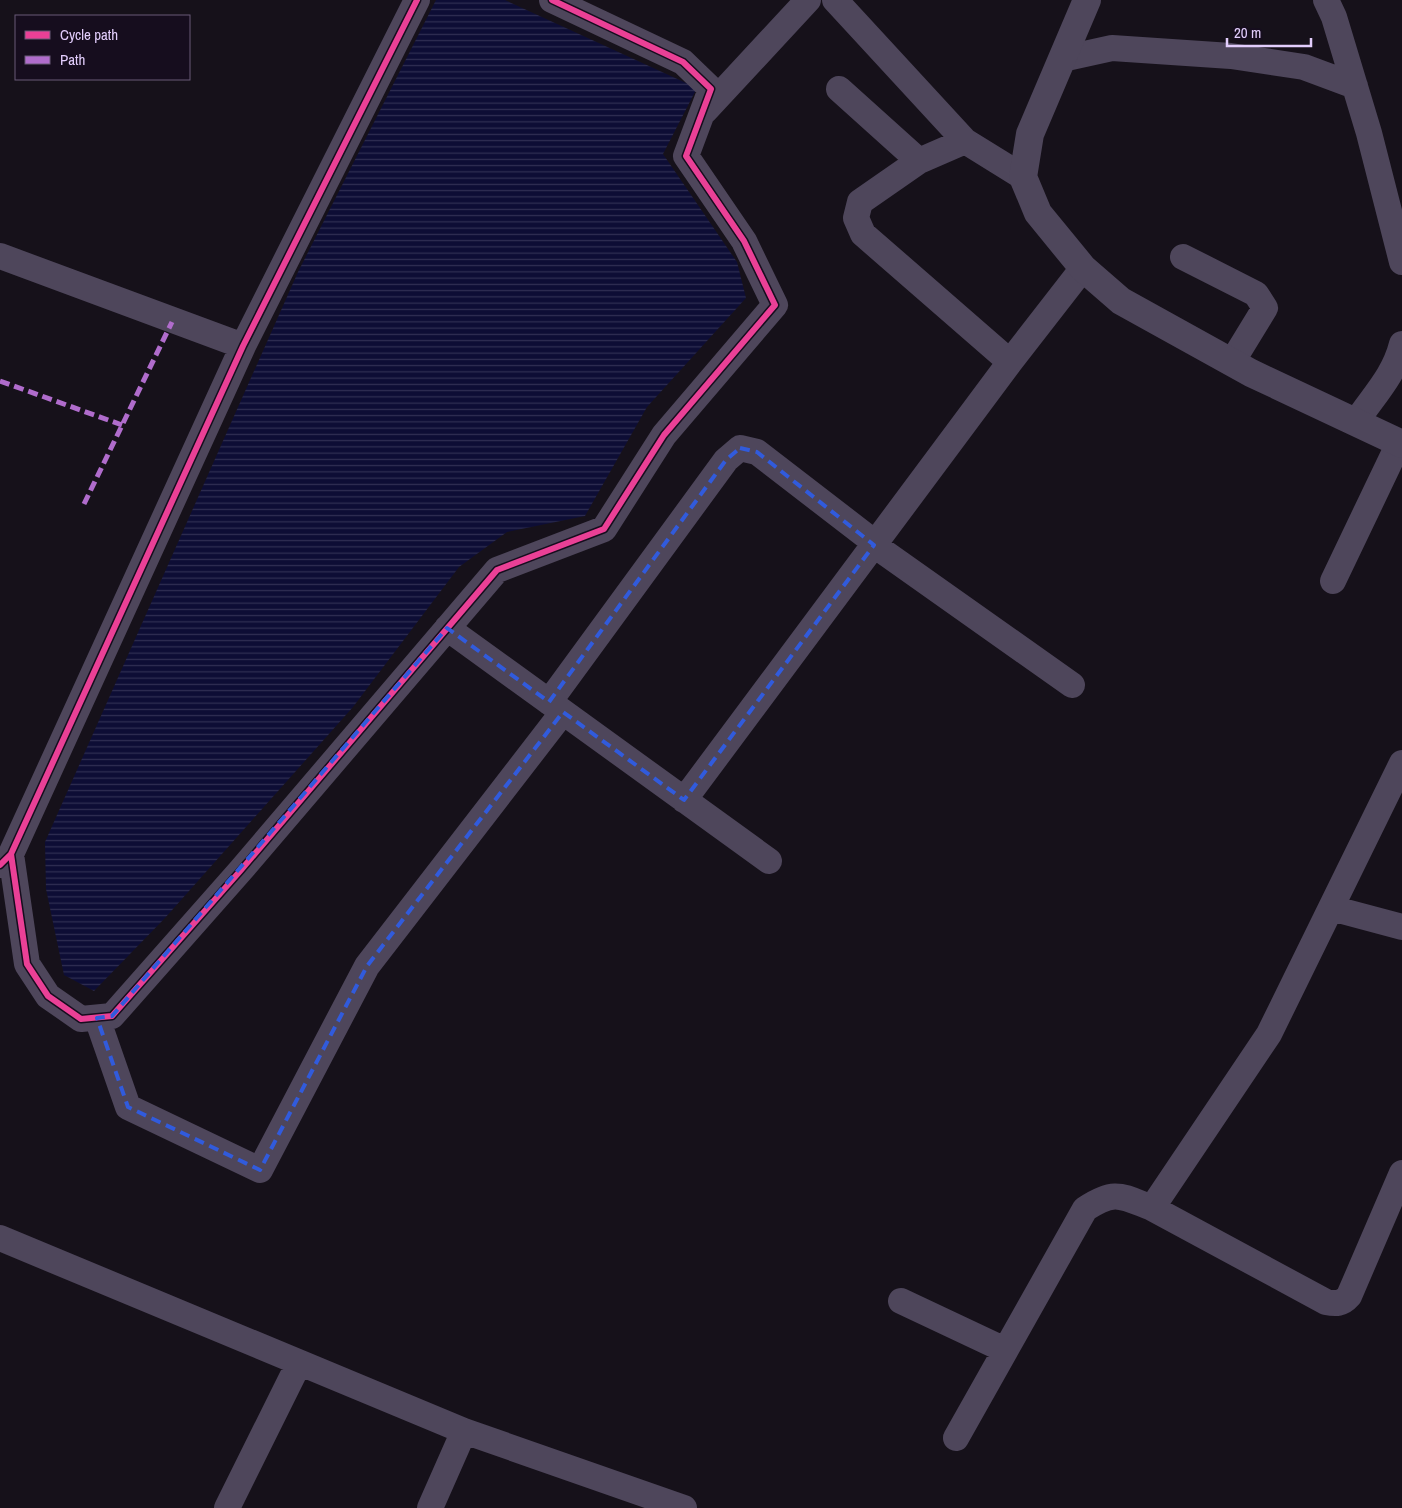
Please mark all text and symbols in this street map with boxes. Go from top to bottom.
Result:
legend [15,15,190,80]
scale bar [1227,15,1311,47]
text: 20 m [1234,22,1261,43]
text: Cycle path [60,24,118,45]
text: Path [60,49,85,70]

